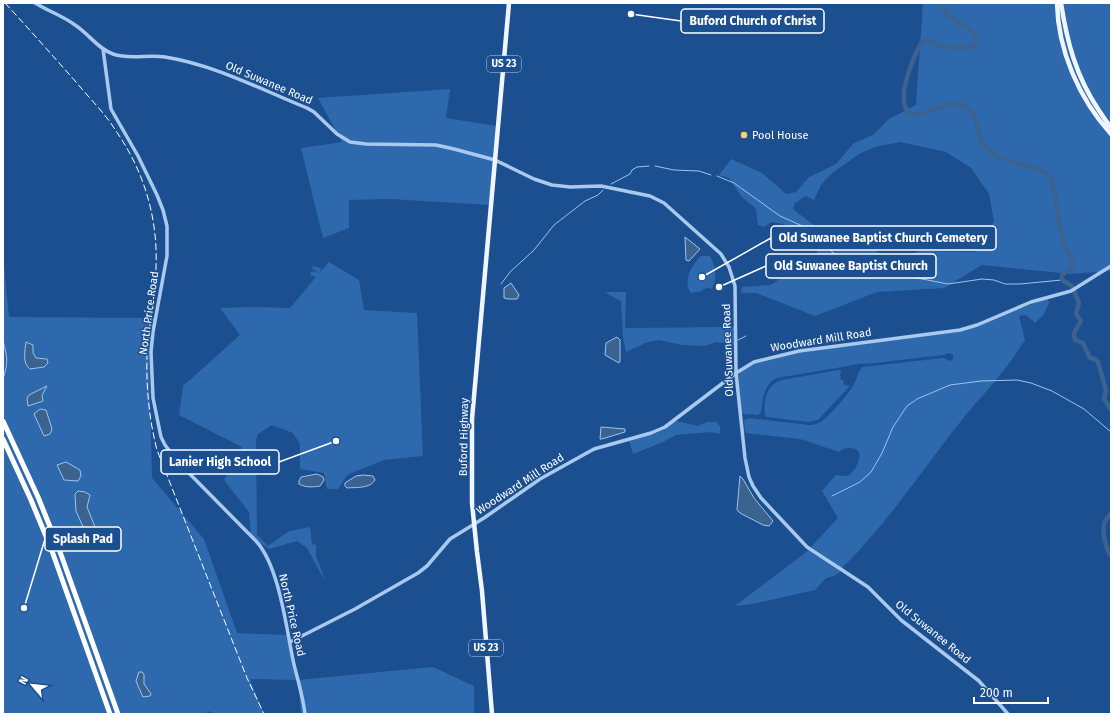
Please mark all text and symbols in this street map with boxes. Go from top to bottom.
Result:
callout: Buford Church of Christ [681,9,824,33]
text: Buford Church of Christ [690,14,817,28]
road number: US 23 [487,56,521,72]
street label: Old Suwanee Road [224,59,314,107]
place label: Pool House [752,129,809,142]
marker: Pool House [739,130,749,140]
callout: Old Suwanee Baptist Church Cemetery [771,226,996,250]
text: Old Suwanee Baptist Church Cemetery [778,231,988,245]
callout: Old Suwanee Baptist Church [766,254,936,278]
text: Old Suwanee Baptist Church [774,259,928,273]
street label: North Price Road [137,270,161,356]
street label: Old Suwanee Road [720,303,736,397]
street label: Woodward Mill Road [770,326,872,354]
street label: Buford Highway [457,397,471,476]
callout: Lanier High School [161,450,279,474]
street label: Woodward Mill Road [474,451,566,517]
text: Lanier High School [169,455,271,469]
callout: Splash Pad [45,527,121,551]
text: Splash Pad [53,532,113,546]
street label: North Price Road [276,572,308,658]
street label: Old Suwanee Road [893,598,973,666]
road number: US 23 [469,640,503,656]
north arrow [12,665,52,705]
text: N [16,674,31,687]
scale bar [974,679,1048,705]
text: 200 m [980,686,1013,700]

